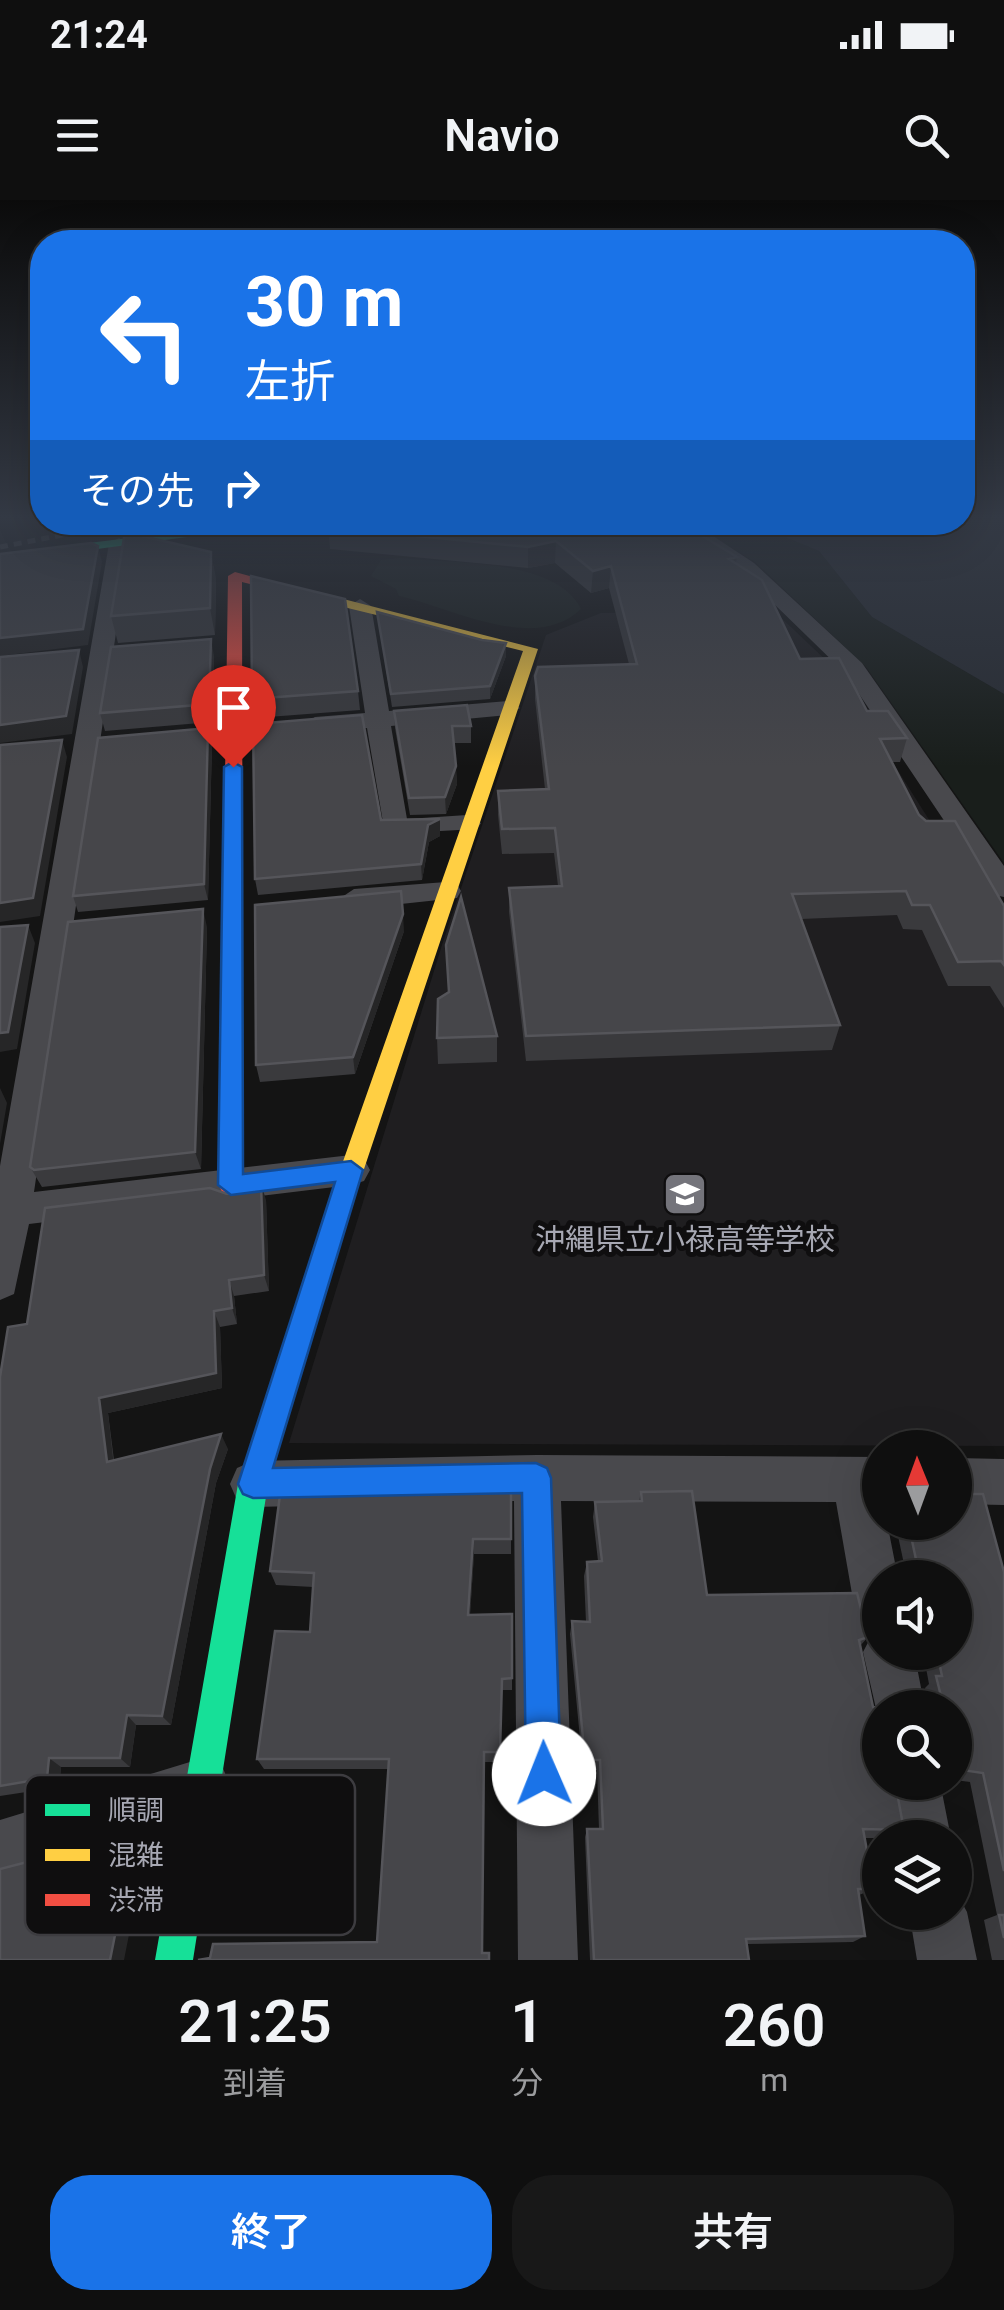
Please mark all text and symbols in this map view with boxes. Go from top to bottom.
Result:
text: 21:24 [50,13,148,57]
icon: menu [50,108,105,163]
icon: search [899,108,954,163]
text: Navio [444,109,560,162]
text: 30 m [245,261,403,343]
icon: left [80,270,210,400]
text: 左折 [245,355,335,408]
icon: right [214,460,269,515]
text: その先 [80,469,194,513]
pin [191,665,276,768]
icon: arrive [206,680,261,735]
school or university icon: 沖縄県立小禄高等学校 [662,1171,708,1217]
place label: 沖縄県立小禄高等学校 [535,1222,835,1257]
north arrow [862,1430,972,1540]
map controls [862,1430,972,1930]
button: sound [862,1560,972,1670]
button: search [862,1690,972,1800]
position arrow [492,1722,596,1826]
legend [25,1775,355,1935]
text: 順調 [108,1794,164,1827]
button: layers [862,1820,972,1930]
text: 混雑 [108,1839,164,1872]
text: 渋滞 [108,1884,164,1917]
text: 21:25 [178,1986,332,2057]
text: 1 [510,1986,544,2057]
text: 260 [723,1990,826,2061]
text: m [760,2061,788,2099]
text: 到着 [223,2064,287,2102]
text: 分 [511,2064,543,2102]
button: 終了 [50,2175,492,2290]
button: 共有 [512,2175,954,2290]

